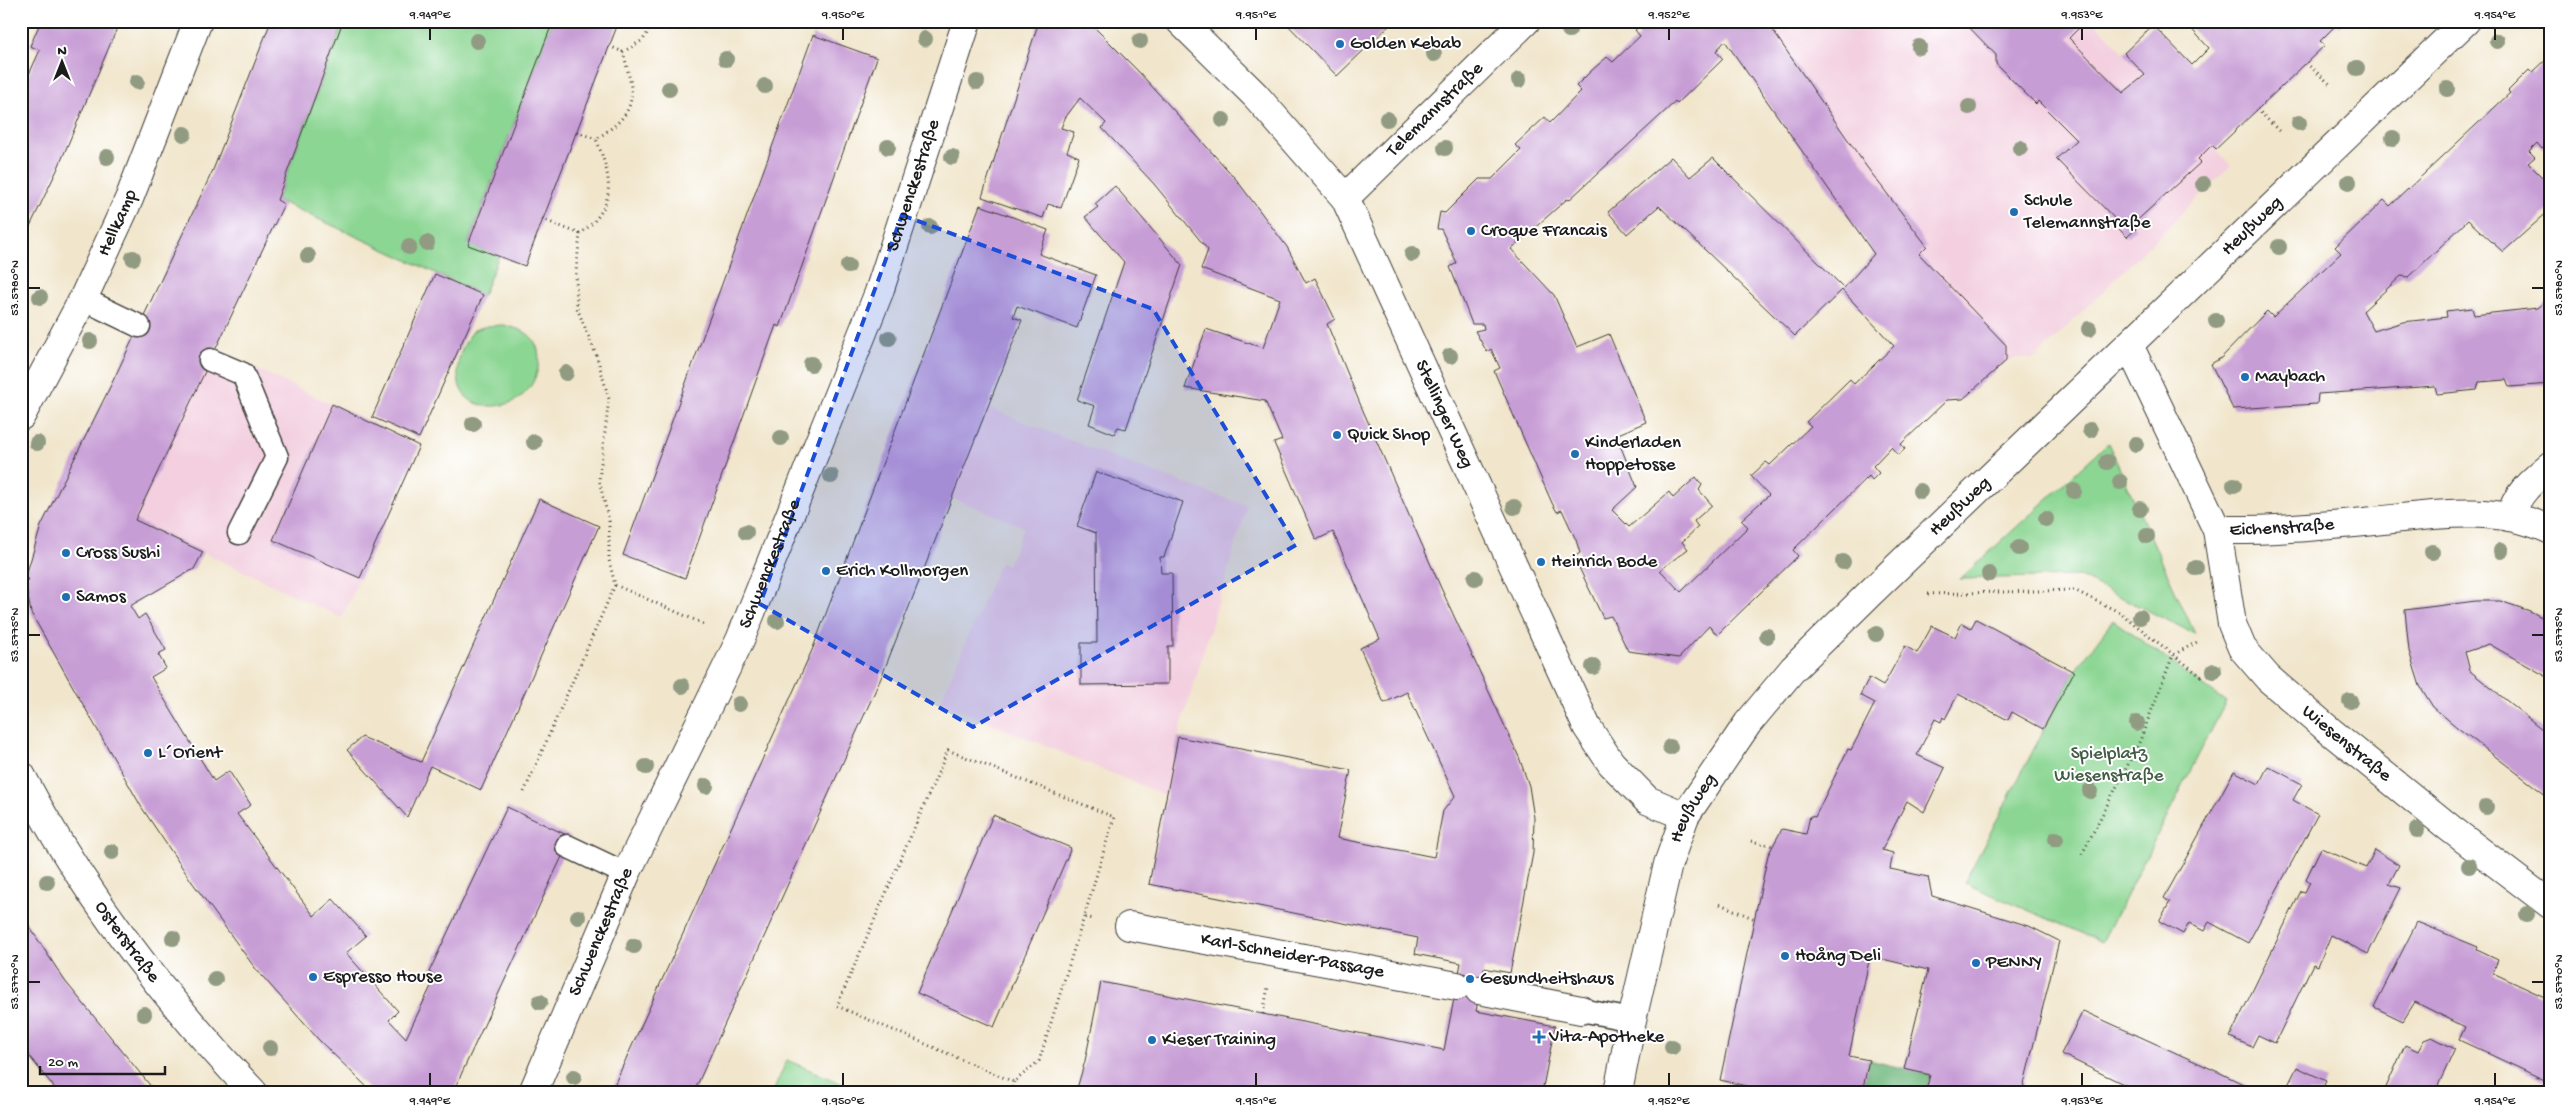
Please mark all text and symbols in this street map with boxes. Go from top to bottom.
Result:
text: 9.949°E [409,9,451,23]
text: 9.950°E [821,9,864,23]
text: 9.951°E [1235,9,1276,23]
text: 9.952°E [1648,9,1690,23]
text: 9.953°E [2060,9,2103,23]
text: 9.954°E [2474,9,2516,23]
place label: Golden Kebab [1350,33,1461,56]
north arrow [38,38,88,88]
marker: Golden Kebab [1334,38,1346,50]
text: N [57,43,67,60]
street label: Telemannstraße [1381,57,1489,163]
street label: Schwenckestraße [881,116,946,254]
street label: Hellkamp [93,186,143,260]
place label: Schule Telemannstraße [2023,190,2151,235]
street label: Heußweg [2217,191,2288,261]
marker: Schule Telemannstraße [2008,206,2020,218]
place label: Croque Francais [1481,220,1608,243]
marker: Croque Francais [1465,225,1477,237]
text: 53.5780°N [9,260,23,316]
text: 53.5780°N [2553,260,2567,316]
street label: Stellinger Weg [1409,357,1479,472]
place label: Maybach [2255,366,2325,389]
marker: Maybach [2239,371,2251,383]
place label: Quick Shop [1347,424,1431,447]
marker: Quick Shop [1331,429,1343,441]
place label: Kinderladen Hoppetosse [1585,432,1681,477]
marker: Kinderladen Hoppetosse [1569,448,1581,460]
street label: Heußweg [1925,472,1996,541]
street label: Schwenckestraße [734,496,807,632]
street label: Eichenstraße [2230,513,2335,542]
place label: Cross Sushi [76,542,160,565]
marker: Cross Sushi [60,547,72,559]
place label: Heinrich Bode [1551,551,1658,574]
marker: Heinrich Bode [1535,556,1547,568]
place label: Erich Kollmorgen [836,560,968,583]
marker: Erich Kollmorgen [820,565,832,577]
place label: Samos [76,586,127,609]
marker: Samos [60,591,72,603]
text: 53.5775°N [9,608,23,662]
text: 53.5775°N [2553,608,2567,662]
street label: Wiesenstraße [2297,700,2396,787]
place label: L´Orient [158,742,224,765]
park label: Spielplatz Wiesenstraße [2054,743,2164,788]
marker: L´Orient [142,747,154,759]
street label: Heußweg [1665,769,1722,846]
street label: Schwenckestraße [564,864,639,1000]
street label: Osterstraße [89,897,165,988]
street label: Karl-Schneider-Passage [1199,928,1386,984]
place label: Hoång Deli [1795,945,1881,968]
marker: Hoång Deli [1779,950,1791,962]
place label: PENNY [1985,952,2042,975]
text: 53.5770°N [9,954,23,1010]
text: 53.5770°N [2553,954,2567,1010]
marker: PENNY [1970,957,1982,969]
place label: Espresso House [323,966,443,989]
place label: Gesundheitshaus [1480,968,1614,991]
marker: Espresso House [307,971,319,983]
marker: Gesundheitshaus [1464,973,1476,985]
place label: Vita-Apotheke [1548,1026,1665,1049]
place label: Kieser Training [1162,1029,1276,1052]
marker: Vita-Apotheke [1533,1031,1545,1043]
marker: Kieser Training [1146,1034,1158,1046]
scale bar [40,1043,165,1075]
text: 20 m [48,1054,78,1072]
text: 9.949°E [409,1095,451,1109]
text: 9.950°E [821,1095,864,1109]
text: 9.951°E [1235,1095,1276,1109]
text: 9.952°E [1648,1095,1690,1109]
text: 9.953°E [2060,1095,2103,1109]
text: 9.954°E [2474,1095,2516,1109]

